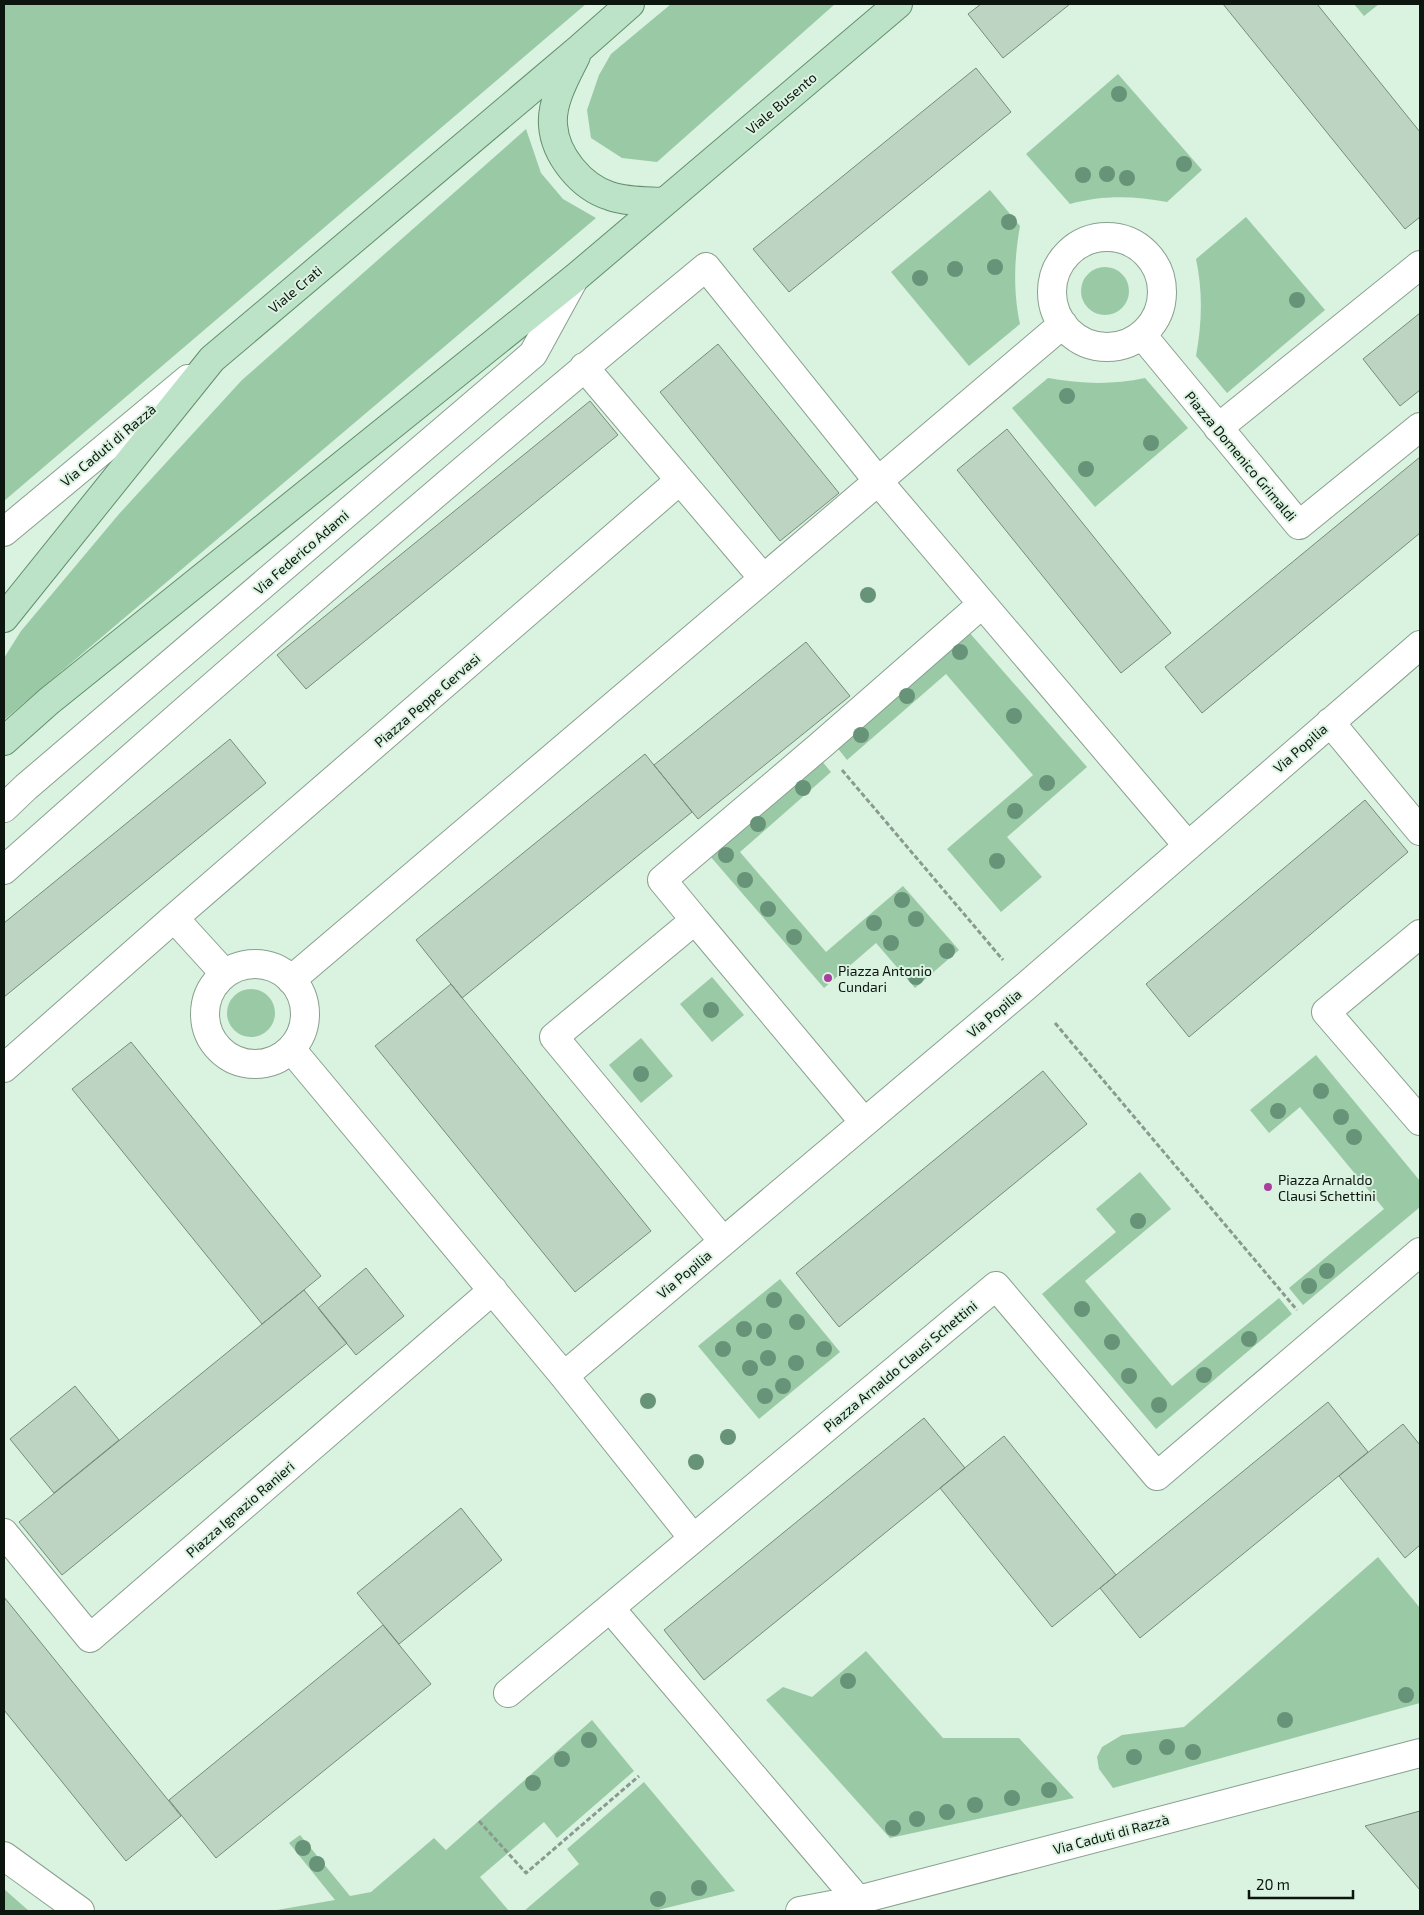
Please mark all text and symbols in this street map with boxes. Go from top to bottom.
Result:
street label: Viale Busento [742,68,820,138]
street label: Viale Crati [265,262,325,316]
street label: Piazza Domenico Grimaldi [1182,388,1300,524]
street label: Via Caduti di Razzà [57,400,159,490]
street label: Via Federico Adami [250,506,352,598]
street label: Piazza Peppe Gervasi [371,649,483,751]
street label: Via Popilia [1270,720,1330,776]
place label: Piazza Antonio Cundari [838,962,932,995]
marker: Piazza Antonio Cundari [822,972,834,984]
street label: Via Popilia [963,985,1025,1041]
place label: Piazza Arnaldo Clausi Schettini [1278,1171,1376,1204]
marker: Piazza Arnaldo Clausi Schettini [1262,1181,1274,1193]
street label: Via Popilia [653,1246,715,1302]
street label: Piazza Arnaldo Clausi Schettini [820,1297,980,1435]
street label: Piazza Ignazio Ranieri [182,1457,298,1561]
street label: Via Caduti di Razzà [1051,1810,1171,1858]
scale bar [1249,1868,1353,1900]
text: 20 m [1256,1875,1290,1893]

